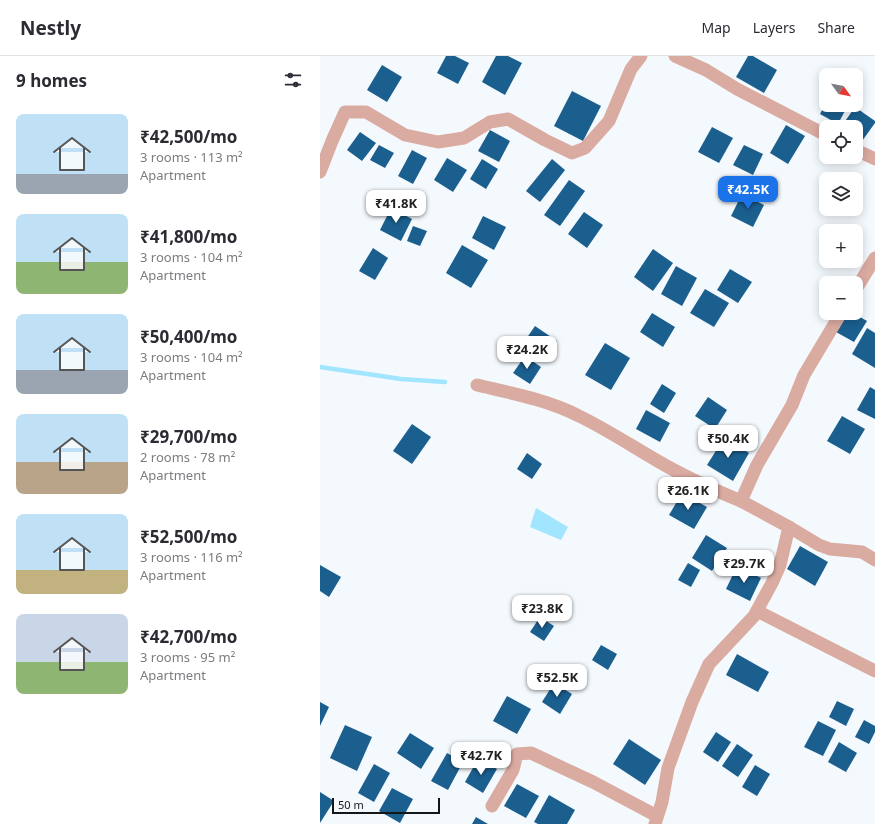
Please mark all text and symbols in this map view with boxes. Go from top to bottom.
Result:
text: Nestly [20,15,81,41]
text: Map [702,18,731,37]
text: Layers [753,18,795,37]
text: Share [817,18,855,37]
north arrow [819,68,863,112]
map controls [819,68,863,320]
text: 9 homes [16,69,87,92]
icon: filters [282,69,304,91]
button: locate [819,120,863,164]
text: ₹42,500/mo [140,125,237,148]
icon: home [48,130,96,178]
text: 3 rooms · 113 m² [140,148,243,166]
text: Apartment [140,166,206,184]
button: layers [819,172,863,216]
pin: ₹42.5K [715,176,781,210]
text: ₹42.5K [727,180,769,198]
pin: ₹41.8K [363,190,429,224]
text: ₹41.8K [375,194,417,212]
button: + [819,224,863,268]
text: ₹41,800/mo [140,225,237,248]
icon: home [48,230,96,278]
text: 3 rooms · 104 m² [140,248,243,266]
text: Apartment [140,266,206,284]
button: − [819,276,863,320]
text: ₹50,400/mo [140,325,237,348]
icon: home [48,330,96,378]
pin: ₹24.2K [494,336,560,370]
text: ₹24.2K [506,340,548,358]
text: 3 rooms · 104 m² [140,348,243,366]
text: Apartment [140,366,206,384]
text: ₹29,700/mo [140,425,237,448]
pin: ₹50.4K [695,425,761,459]
text: ₹50.4K [707,429,749,447]
icon: home [48,430,96,478]
text: 2 rooms · 78 m² [140,448,235,466]
text: Apartment [140,466,206,484]
pin: ₹26.1K [655,477,721,511]
text: ₹26.1K [667,481,709,499]
text: ₹52,500/mo [140,525,237,548]
icon: home [48,530,96,578]
text: 3 rooms · 116 m² [140,548,243,566]
pin: ₹29.7K [711,550,777,584]
text: ₹29.7K [723,554,765,572]
text: Apartment [140,566,206,584]
pin: ₹23.8K [509,595,575,629]
text: ₹23.8K [521,599,563,617]
text: ₹42,700/mo [140,625,237,648]
icon: home [48,630,96,678]
text: 3 rooms · 95 m² [140,648,235,666]
pin: ₹52.5K [524,664,590,698]
text: Apartment [140,666,206,684]
text: ₹52.5K [536,668,578,686]
pin: ₹42.7K [448,742,514,776]
text: ₹42.7K [460,746,502,764]
scale bar [332,796,440,815]
text: 50 m [338,797,364,812]

